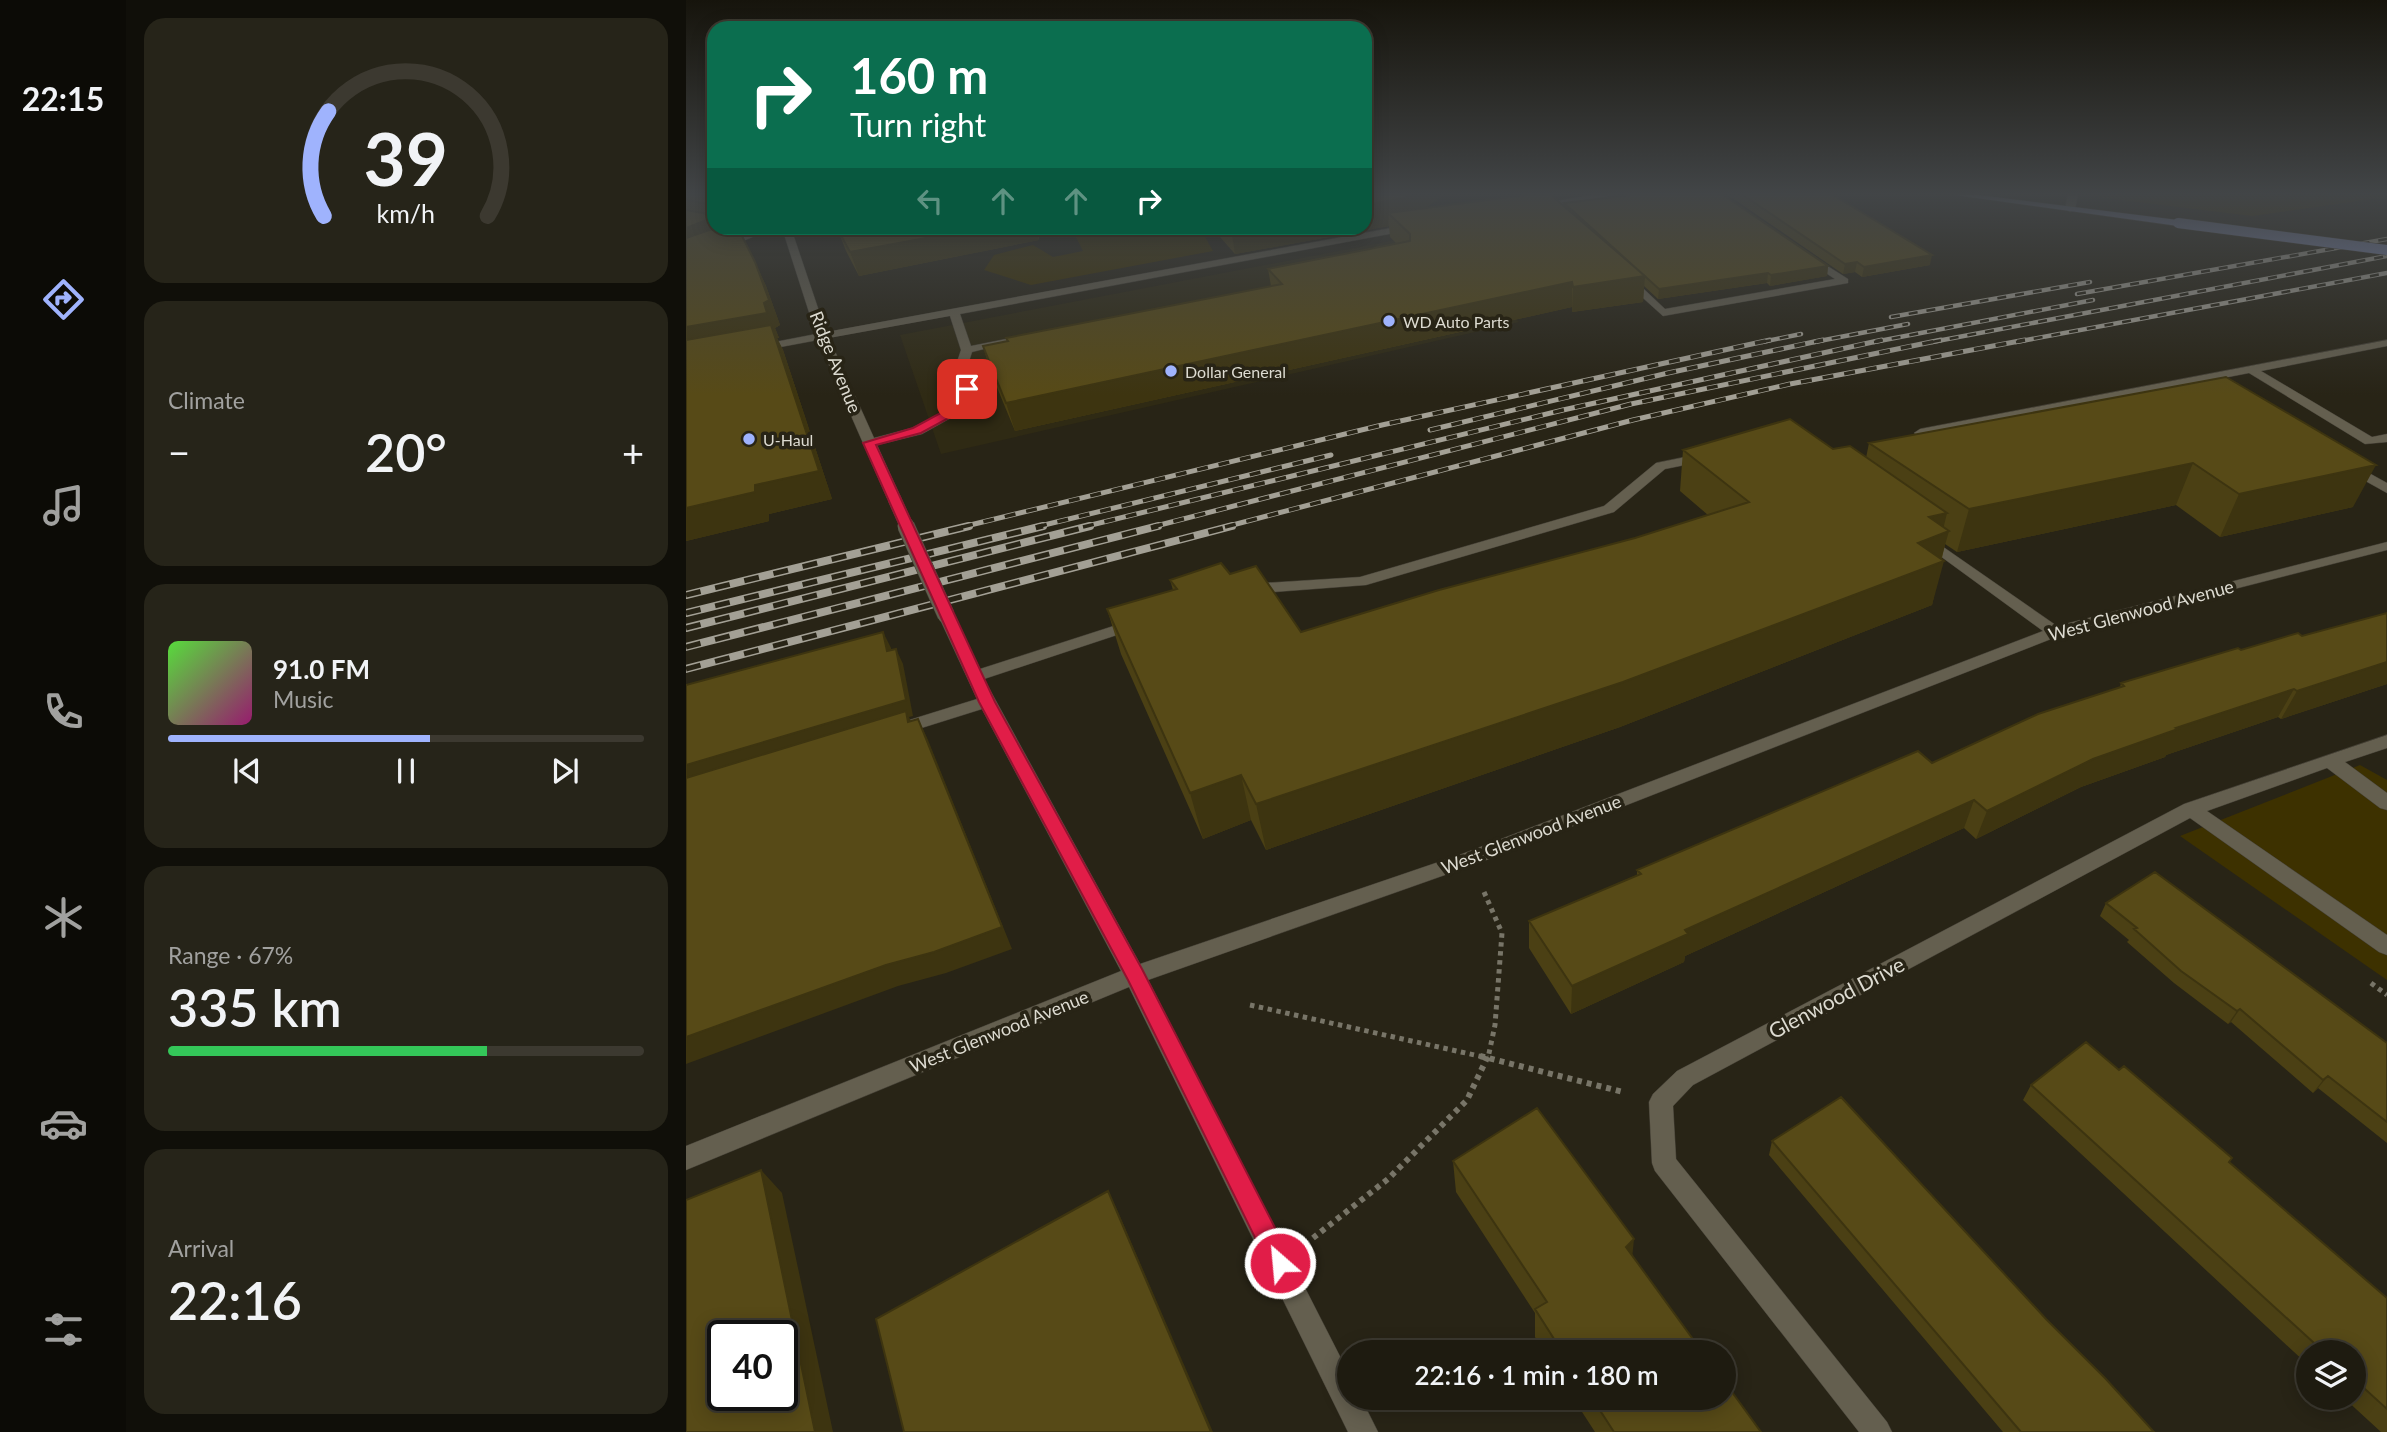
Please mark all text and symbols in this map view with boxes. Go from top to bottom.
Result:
text: 160 m [850,46,988,104]
icon: right [735,49,826,140]
text: 22:15 [22,79,104,118]
text: Turn right [850,105,986,144]
text: 39 [364,115,448,203]
icon: left [911,182,949,220]
icon: ahead [984,182,1022,220]
icon: ahead [1057,182,1095,220]
icon: right [1130,182,1168,220]
text: km/h [377,198,435,228]
icon: directions [39,275,88,324]
street label: Ridge Avenue [806,308,866,416]
place label: WD Auto Parts [1403,312,1510,331]
marker: WD Auto Parts [1381,313,1397,329]
pin [937,359,997,419]
place label: Dollar General [1185,362,1286,381]
marker: Dollar General [1163,363,1179,379]
icon: arrive [948,370,986,408]
text: Climate [168,386,245,414]
text: 20° [365,421,447,483]
text: − [168,429,190,475]
text: + [622,429,644,475]
place label: U-Haul [763,430,813,449]
marker: U-Haul [741,431,757,447]
icon: music [39,481,88,530]
street label: West Glenwood Avenue [2046,575,2236,645]
text: 91.0 FM [273,653,370,685]
text: Music [273,685,333,713]
icon: phone [39,687,88,736]
icon: previous [228,752,266,790]
icon: pause [387,752,425,790]
icon: next [546,752,584,790]
street label: West Glenwood Avenue [1438,790,1624,878]
icon: climate [39,893,88,942]
text: Range · 67% [168,941,293,969]
street label: Glenwood Drive [1764,951,1908,1043]
text: 335 km [168,976,342,1038]
street label: West Glenwood Avenue [906,985,1092,1077]
icon: car [39,1099,88,1148]
position arrow [1243,1226,1317,1300]
text: Arrival [168,1234,234,1262]
text: 22:16 [168,1269,302,1331]
icon: filters [39,1305,88,1354]
speed limit sign: 40 [707,1320,798,1411]
map controls [2296,1340,2366,1410]
button: layers [2296,1340,2366,1410]
text: 22:16 · 1 min · 180 m [1414,1359,1659,1391]

